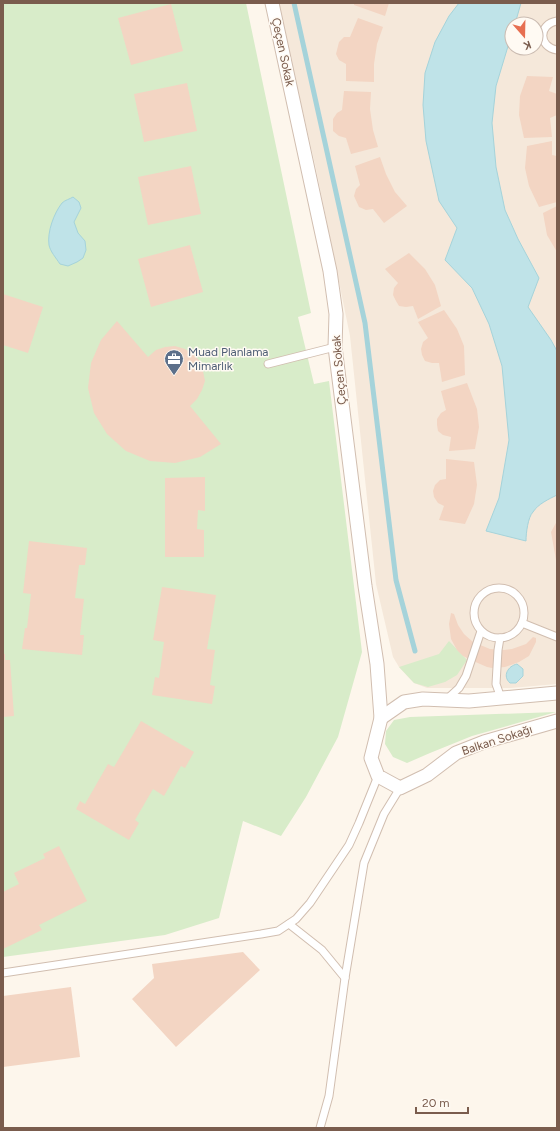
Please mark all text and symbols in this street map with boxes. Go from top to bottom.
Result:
street label: Çeçen Sokak [269,16,297,88]
north arrow [504,16,544,56]
text: K [521,38,533,53]
street label: Çeçen Sokak [329,334,349,405]
place label: Muad Planlama Mimarlık [188,345,268,373]
office icon: Muad Planlama Mimarlık [163,348,185,376]
street label: Balkan Sokağı [460,722,534,758]
scale bar [416,1089,468,1115]
text: 20 m [422,1096,450,1110]

